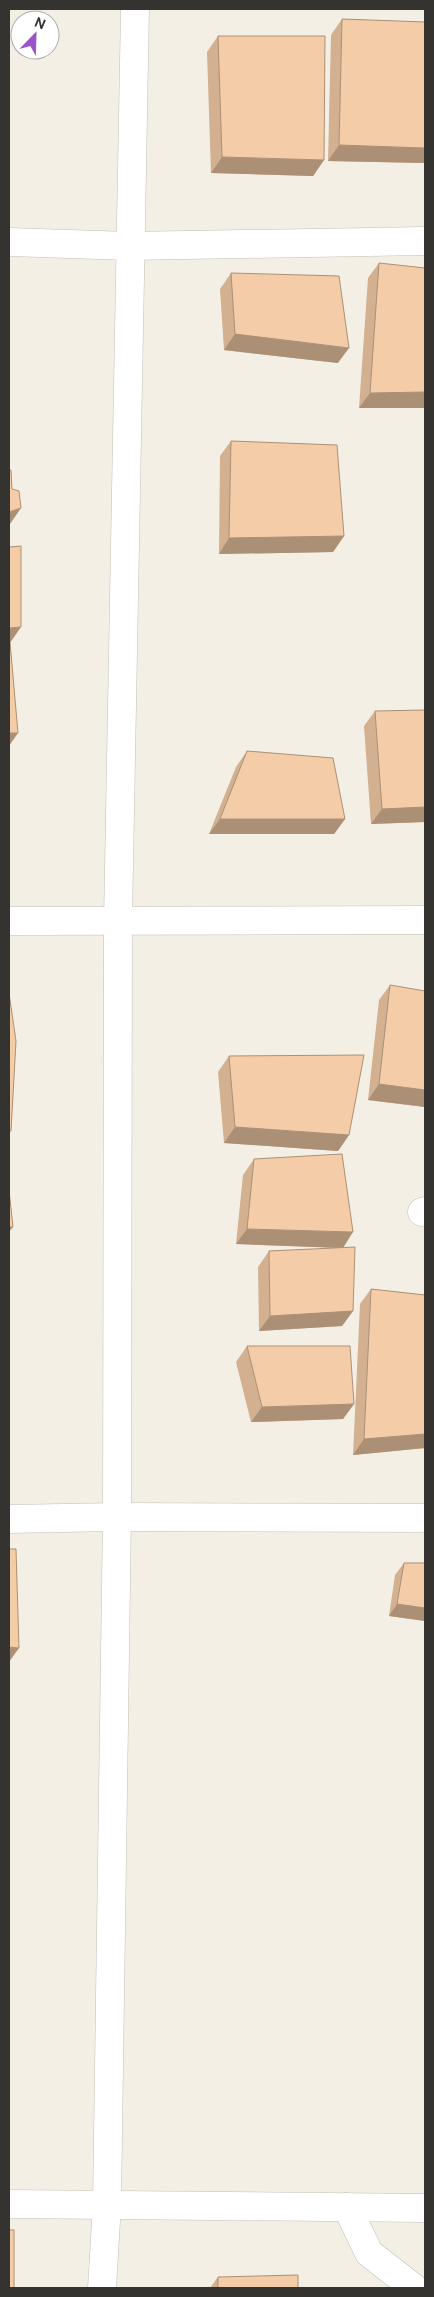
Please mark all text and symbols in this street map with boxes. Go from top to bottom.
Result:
north arrow [10,10,60,60]
text: N [32,13,48,33]

